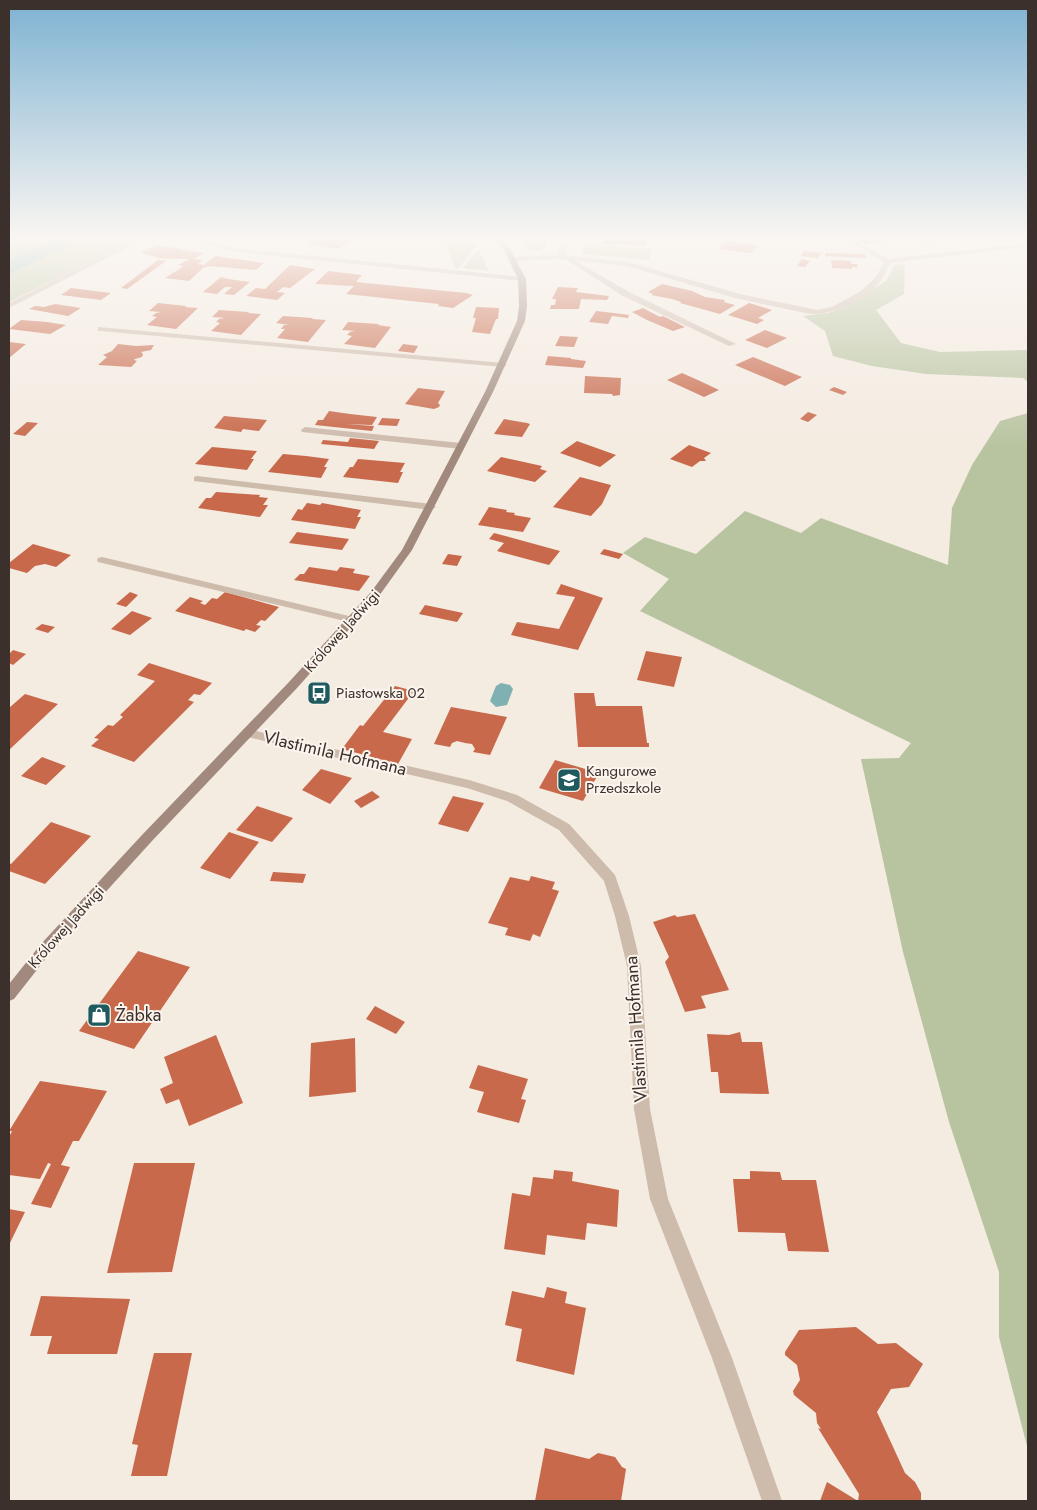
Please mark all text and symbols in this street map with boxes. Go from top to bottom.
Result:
street label: Królowej Jadwigi [299,585,385,677]
bus stop icon: Piastowska 02 [306,680,332,706]
place label: Piastowska 02 [336,682,425,704]
street label: Vlastimila Hofmana [261,724,409,782]
place label: Kangurowe Przedszkole [586,760,661,799]
school or university icon: Kangurowe Przedszkole [556,767,582,793]
street label: Królowej Jadwigi [23,881,109,973]
street label: Vlastimila Hofmana [618,955,654,1103]
shop icon: Żabka [86,1002,112,1028]
place label: Żabka [116,1002,161,1028]

